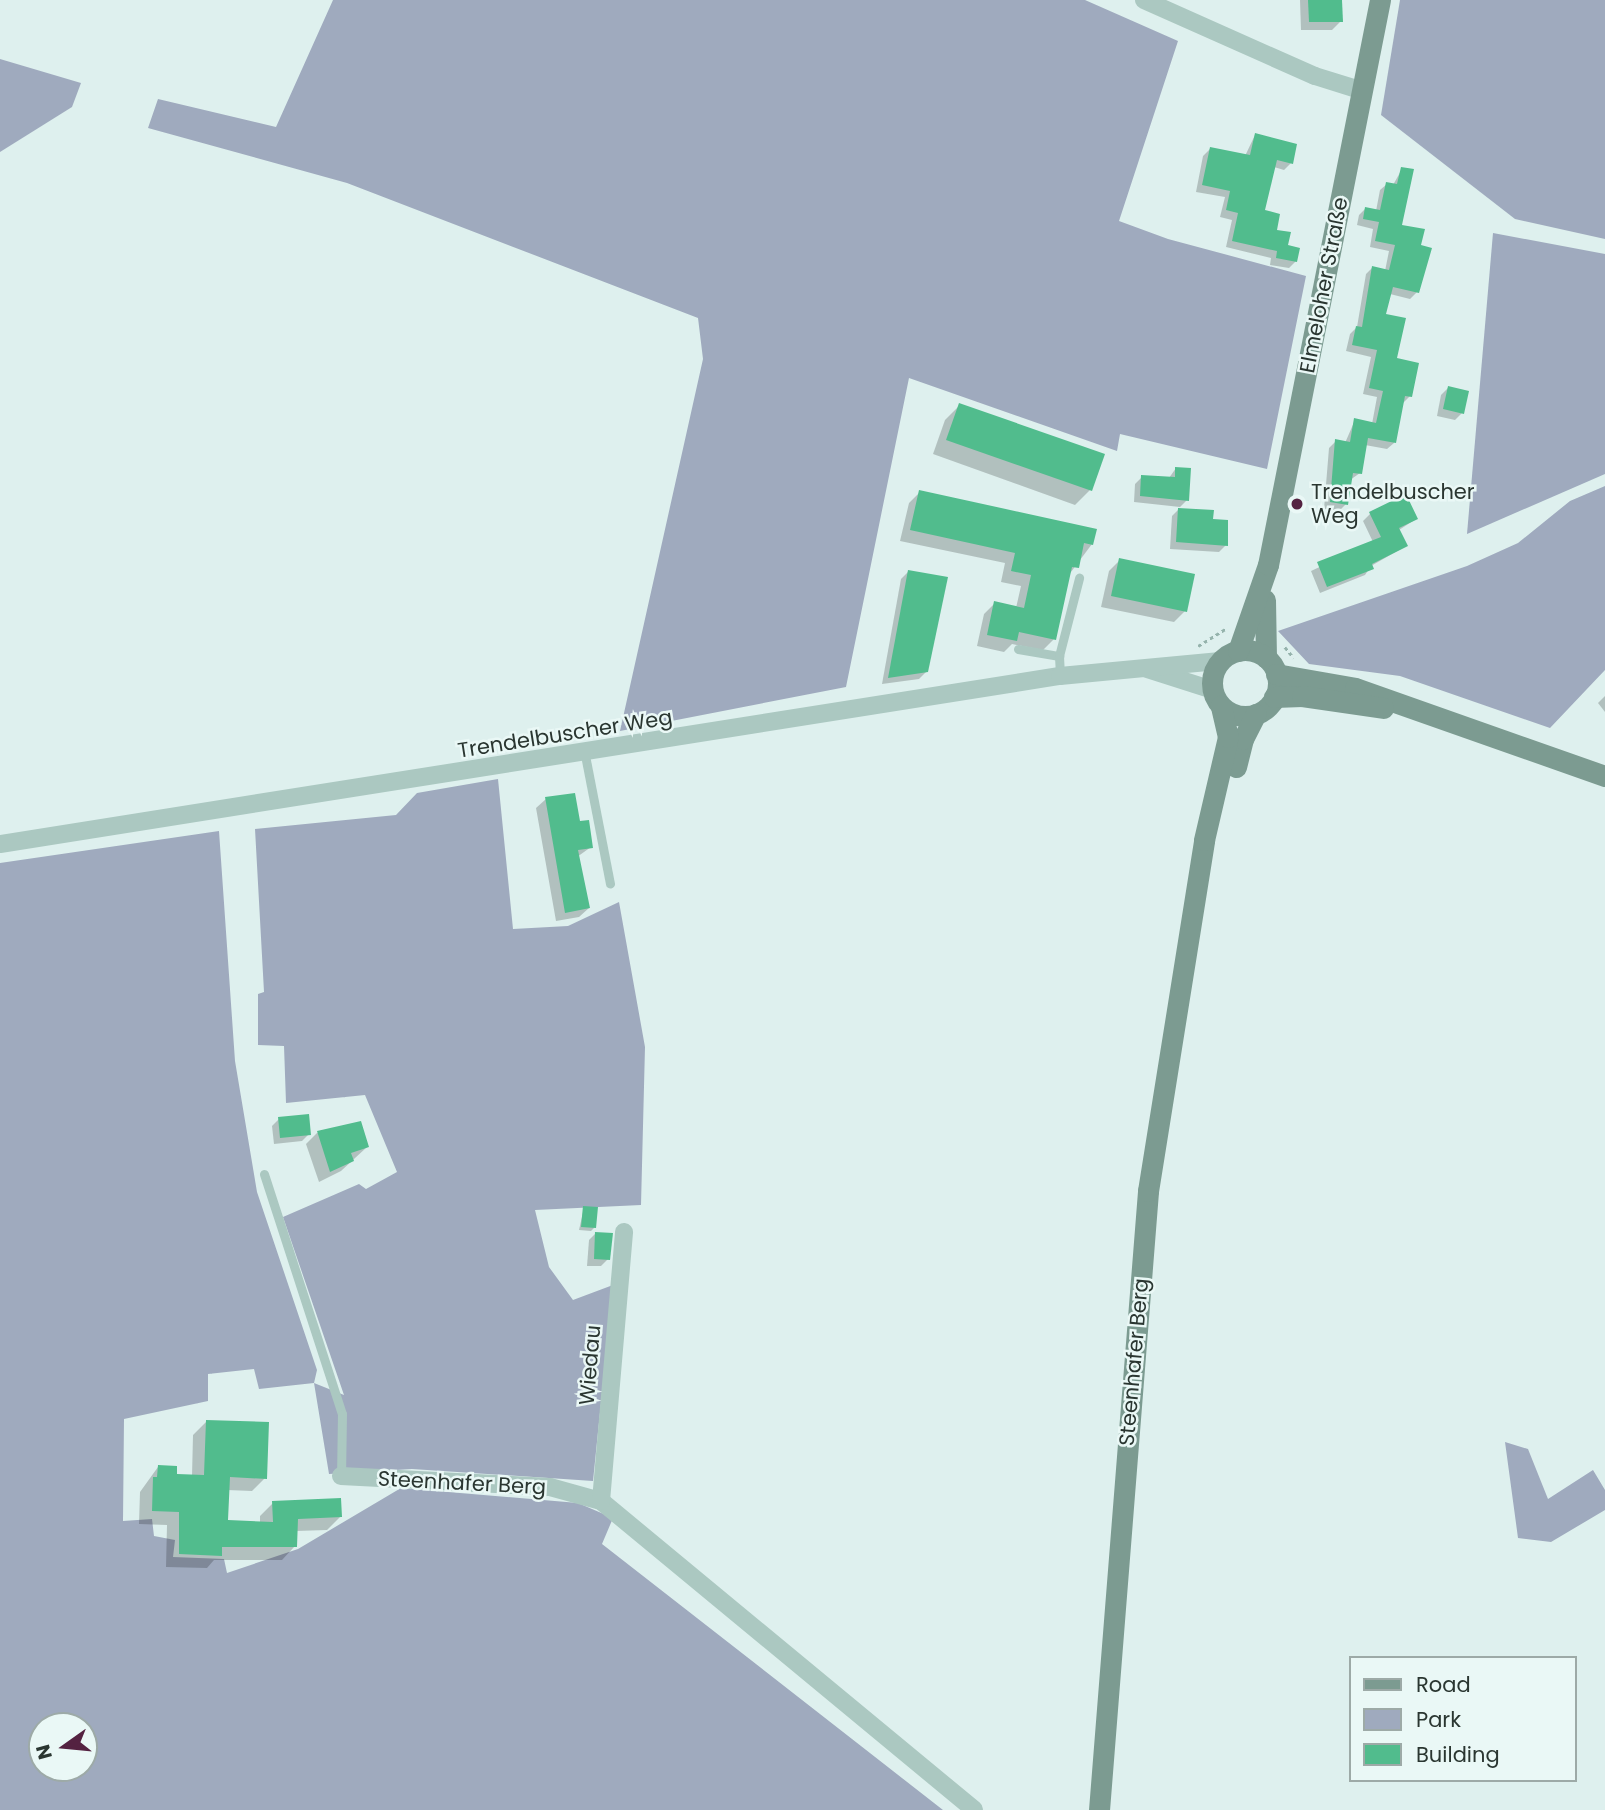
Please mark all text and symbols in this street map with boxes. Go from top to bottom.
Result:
street label: Elmeloher Straße [1295,195,1353,375]
place label: Trendelbuscher Weg [1311,479,1475,529]
marker: Trendelbuscher Weg [1289,496,1305,512]
street label: Trendelbuscher Weg [456,705,674,763]
street label: Steenhafer Berg [1114,1277,1154,1447]
street label: Wiedau [574,1324,606,1406]
street label: Steenhafer Berg [377,1466,547,1500]
legend [1350,1656,1577,1782]
text: Road [1416,1670,1471,1699]
text: Park [1416,1705,1461,1734]
north arrow [28,1712,98,1782]
text: Building [1416,1740,1500,1769]
text: N [29,1742,59,1762]

